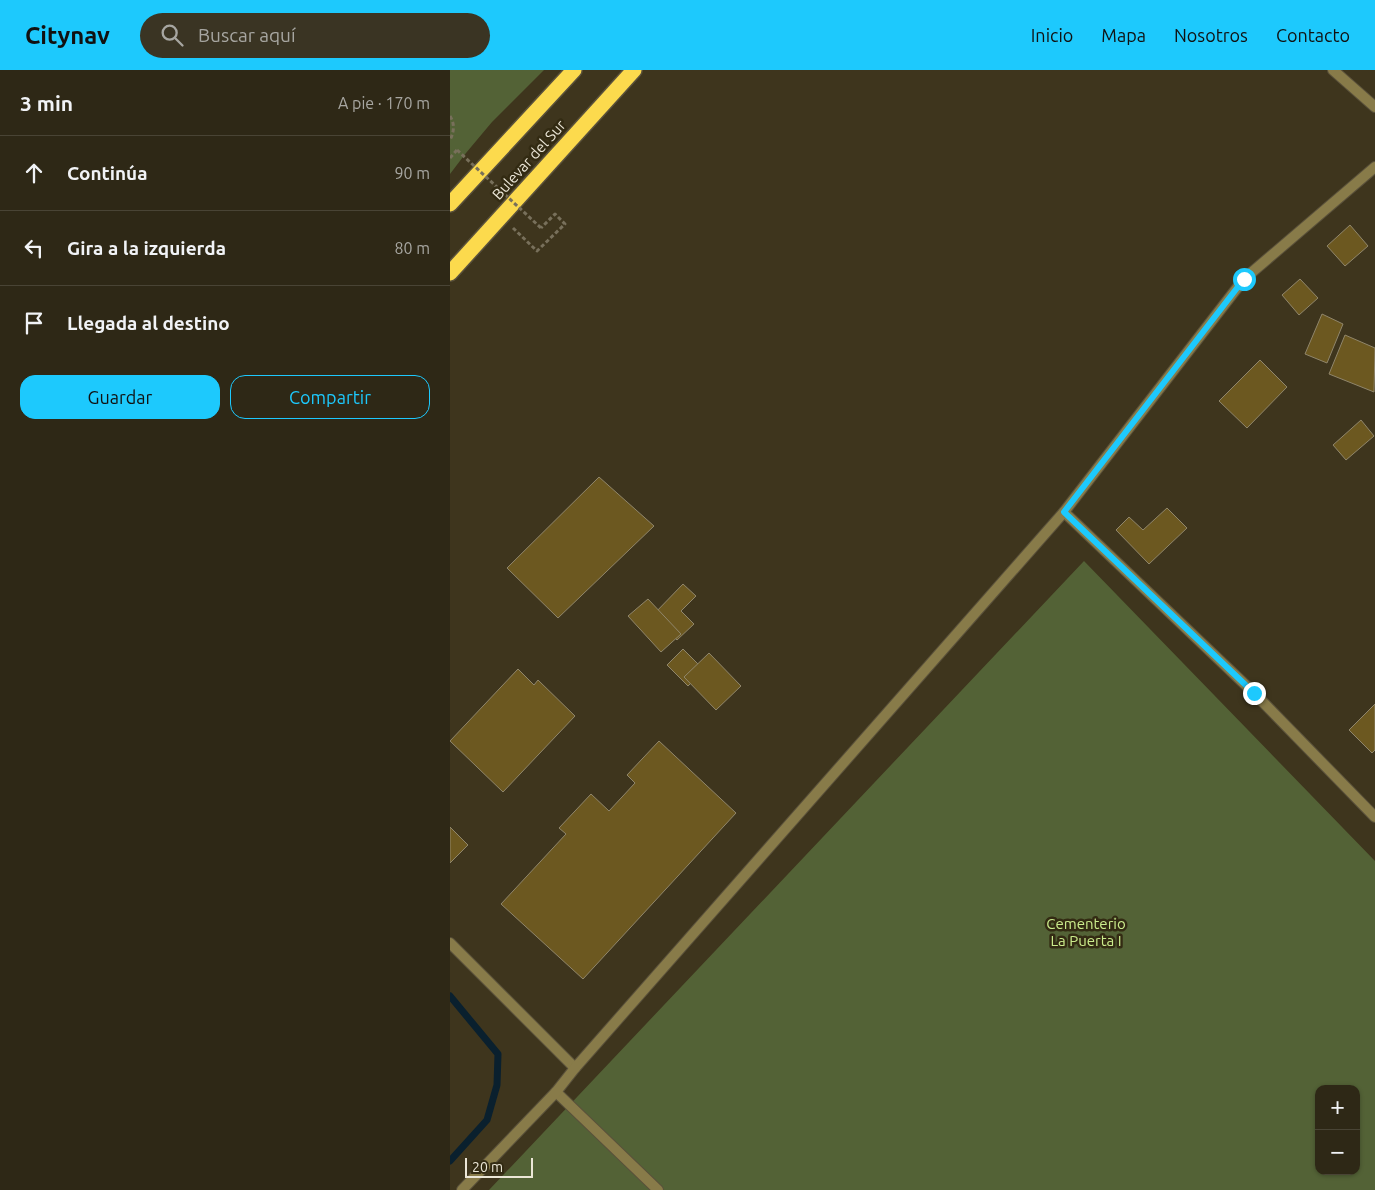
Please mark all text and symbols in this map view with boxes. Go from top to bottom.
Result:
search box [140,13,490,58]
icon: search [158,21,186,49]
text: Citynav [25,22,110,49]
text: Buscar aquí [198,24,296,46]
text: Inicio [1031,25,1073,45]
text: Mapa [1101,25,1146,45]
text: Nosotros [1174,25,1248,45]
text: Contacto [1276,25,1350,45]
text: 3 min [20,91,73,115]
text: A pie · 170 m [338,94,430,112]
street label: Bulevar del Sur [489,116,569,203]
icon: ahead [20,159,48,187]
text: Continúa [67,162,148,184]
text: 90 m [394,164,430,182]
icon: left [20,234,48,262]
text: Gira a la izquierda [67,237,226,259]
text: 80 m [394,239,430,257]
route start [1233,268,1256,291]
icon: arrive [20,309,48,337]
text: Llegada al destino [67,312,230,334]
button: Guardar [20,375,220,419]
button: Compartir [230,375,430,419]
route end [1243,682,1266,705]
park label: Cementerio La Puerta I [1046,915,1126,949]
map controls [1315,1085,1360,1175]
button: + [1315,1085,1360,1130]
button: − [1315,1130,1360,1175]
scale bar [465,1155,532,1178]
text: 20 m [472,1159,503,1175]

